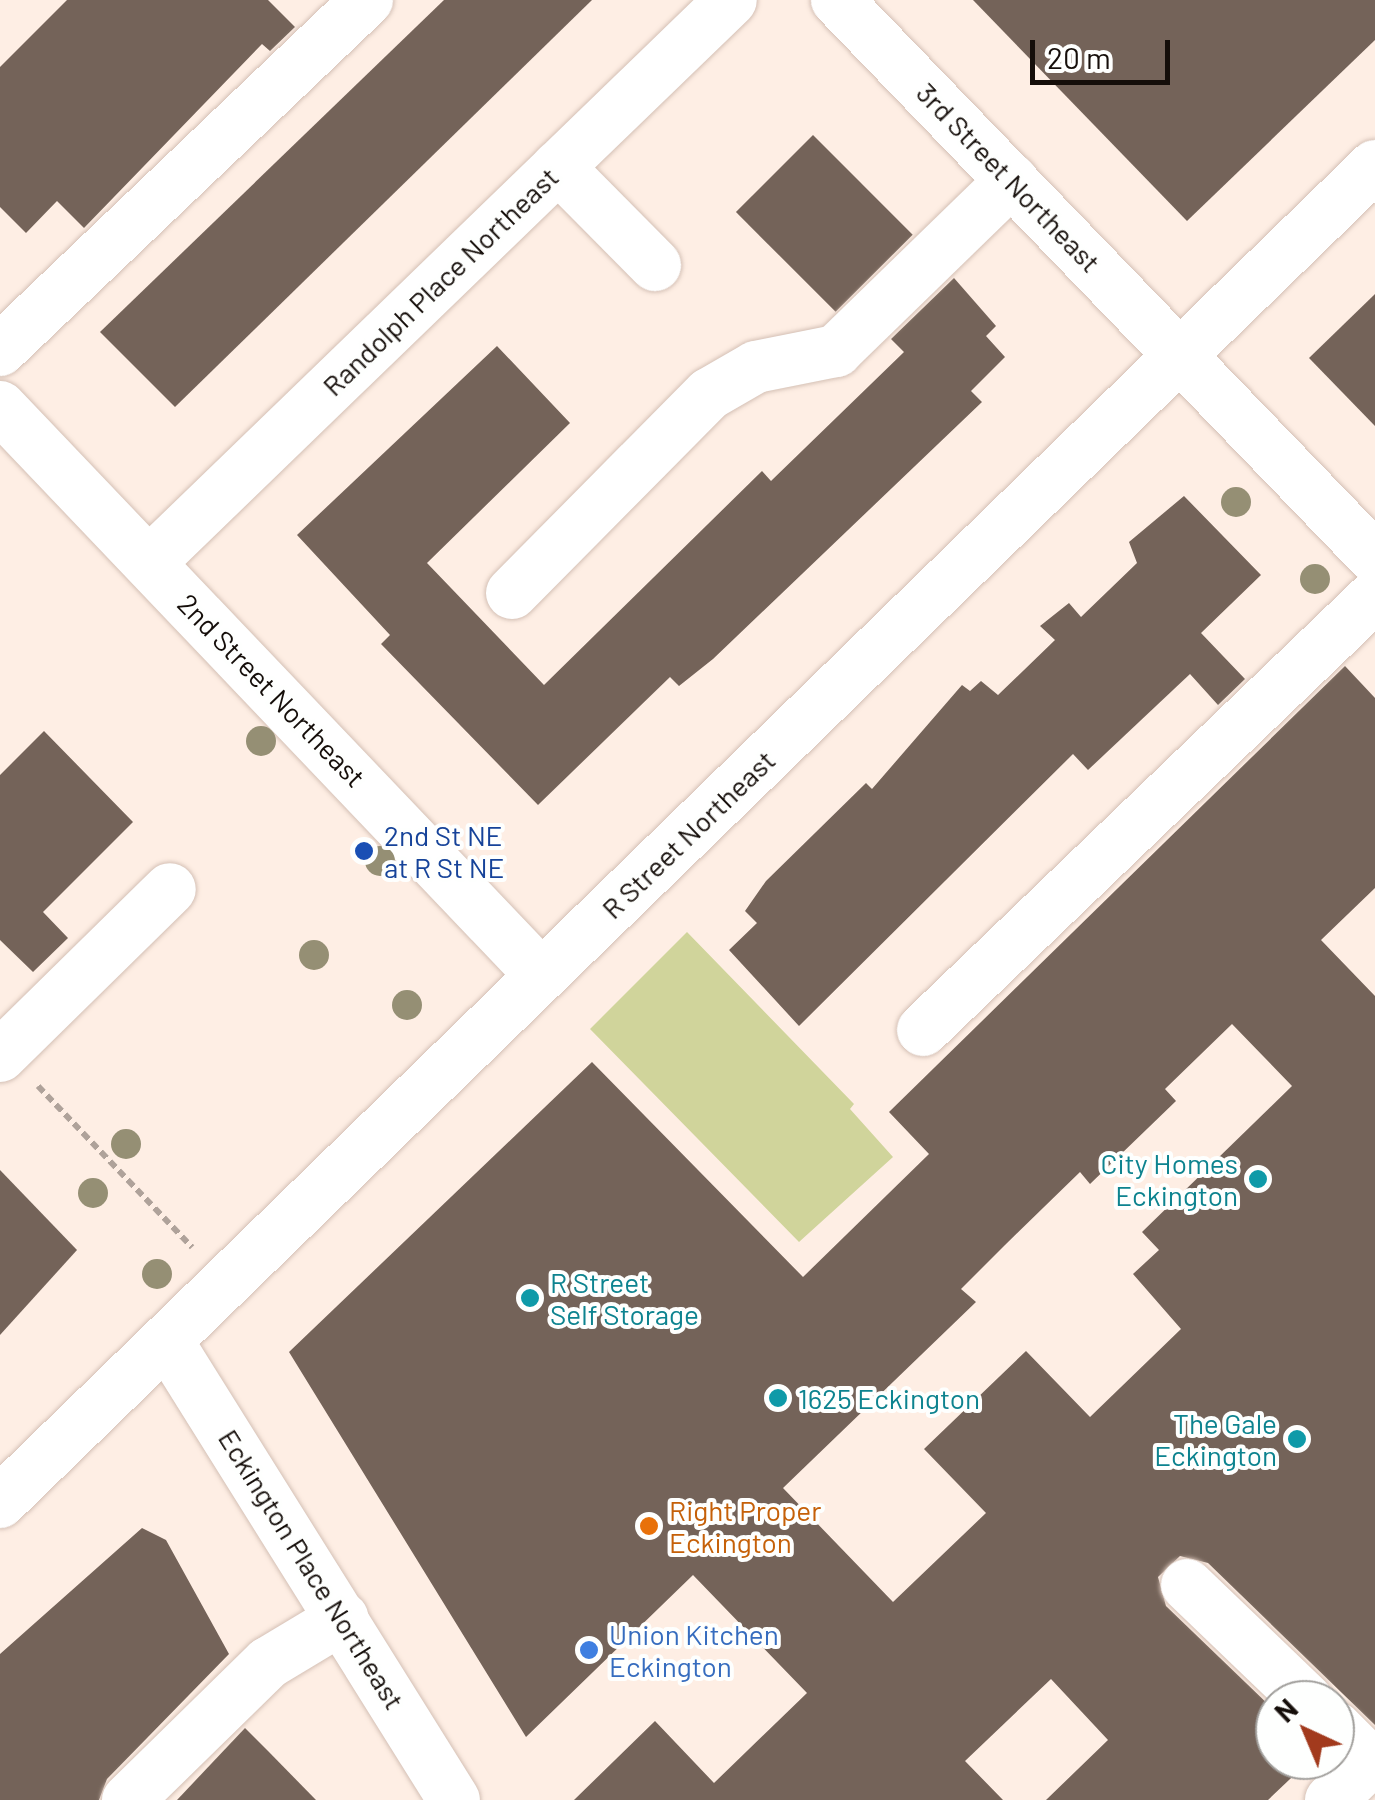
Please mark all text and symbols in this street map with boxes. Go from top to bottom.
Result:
scale bar [1035,20,1175,82]
text: 20 m [1047,39,1111,75]
street label: 3rd Street Northeast [910,75,1108,279]
street label: Randolph Place Northeast [315,160,565,402]
street label: 2nd Street Northeast [171,586,373,794]
street label: R Street Northeast [595,743,781,925]
place label: 2nd St NE at R St NE [384,818,504,884]
marker: 2nd St NE at R St NE [353,840,375,862]
place label: City Homes Eckington [1100,1146,1238,1212]
marker: City Homes Eckington [1247,1168,1269,1190]
place label: R Street Self Storage [550,1265,699,1331]
marker: R Street Self Storage [519,1287,541,1309]
place label: 1625 Eckington [798,1381,980,1415]
marker: 1625 Eckington [767,1387,789,1409]
place label: The Gale Eckington [1154,1406,1277,1472]
street label: Eckington Place Northeast [212,1423,412,1715]
marker: The Gale Eckington [1286,1428,1308,1450]
place label: Right Proper Eckington [669,1493,821,1559]
marker: Right Proper Eckington [638,1515,660,1537]
place label: Union Kitchen Eckington [609,1617,779,1683]
marker: Union Kitchen Eckington [578,1639,600,1661]
north arrow [1255,1680,1355,1780]
text: N [1267,1691,1304,1729]

